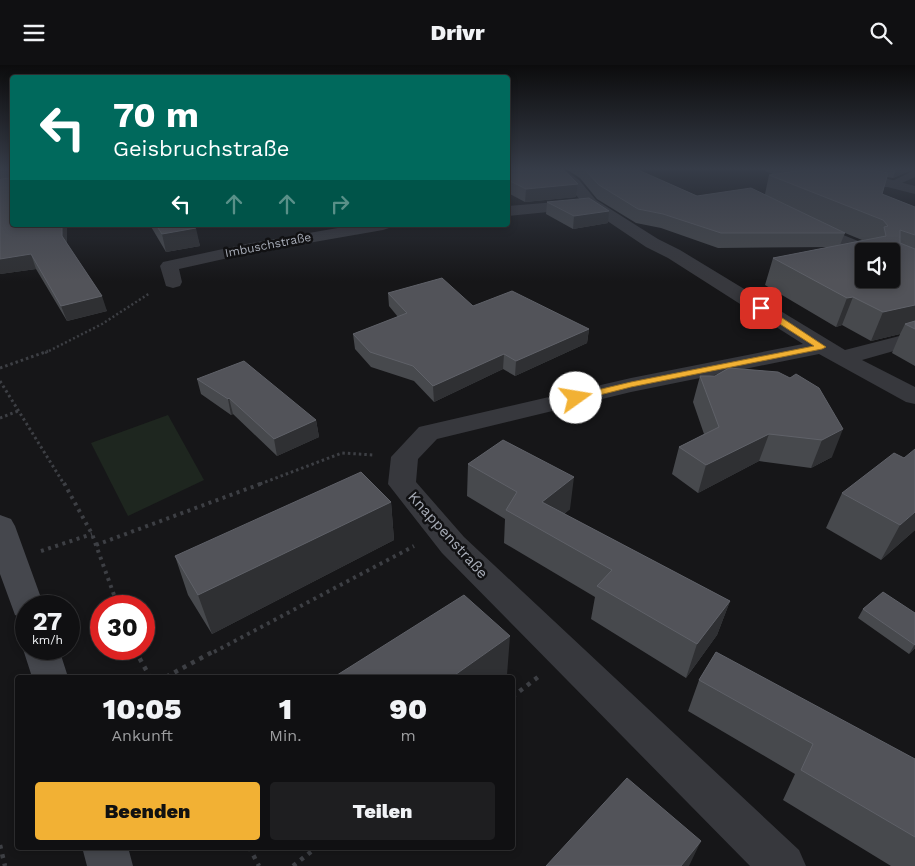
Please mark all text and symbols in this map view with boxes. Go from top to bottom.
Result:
icon: menu [20,19,48,47]
icon: search [867,19,895,47]
text: Drivr [430,20,485,45]
text: 70 m [113,94,199,136]
icon: left [30,95,95,160]
text: Geisbruchstraße [113,136,290,161]
icon: left [167,190,195,218]
icon: ahead [220,190,248,218]
icon: ahead [273,190,301,218]
icon: right [326,190,354,218]
street label: Imbuschstraße [224,230,312,260]
map controls [855,243,900,288]
button: sound [855,243,900,288]
pin [740,287,782,329]
icon: arrive [747,294,775,322]
position arrow [549,371,601,423]
street label: Knappenstraße [404,488,492,582]
speed limit sign: 30 [90,595,155,660]
text: 27 [33,607,62,636]
text: km/h [32,633,63,647]
text: 10:05 [103,691,182,726]
text: 1 [279,691,292,726]
text: 90 [389,691,427,726]
text: Ankunft [111,726,173,745]
text: Min. [269,726,301,745]
text: m [401,726,416,745]
button: Beenden [35,782,260,840]
button: Teilen [270,782,495,840]

